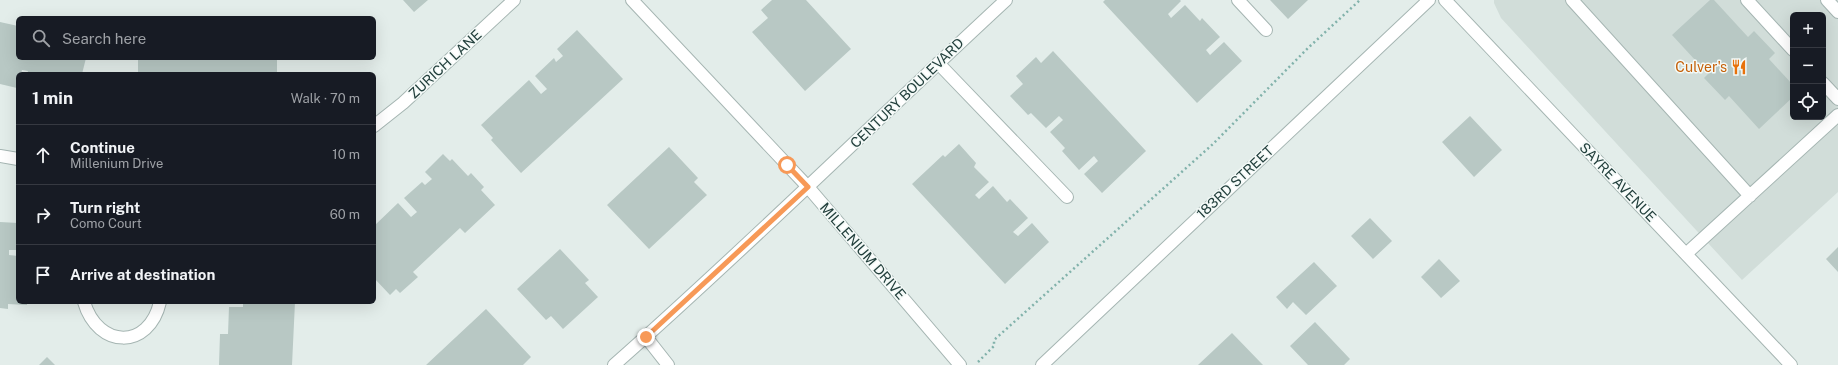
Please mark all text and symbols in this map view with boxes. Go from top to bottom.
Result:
map controls [1790,12,1826,120]
button: + [1790,12,1826,48]
search box [16,16,376,60]
street label: ZURICH LANE [405,26,485,102]
icon: search [30,27,52,49]
text: Search here [62,30,146,47]
street label: CENTURY BOULEVARD [847,35,967,151]
button: − [1790,48,1826,84]
restaurant icon: Culver's [1730,58,1748,76]
place label: Culver's [1675,59,1727,75]
button: locate [1790,84,1826,120]
text: 1 min [32,88,73,108]
text: Walk · 70 m [291,91,360,106]
text: Continue [70,139,135,156]
street label: SAYRE AVENUE [1576,139,1660,225]
street label: 183RD STREET [1193,142,1277,222]
icon: ahead [32,144,54,166]
text: 10 m [332,147,360,162]
text: Millenium Drive [70,156,163,171]
route start [778,156,796,174]
text: Turn right [70,199,140,216]
street label: MILLENIUM DRIVE [817,199,909,303]
icon: right [32,204,54,226]
text: 60 m [330,207,360,222]
text: Como Court [70,216,142,231]
icon: arrive [32,264,54,286]
text: Arrive at destination [70,266,215,283]
route end [637,328,655,346]

